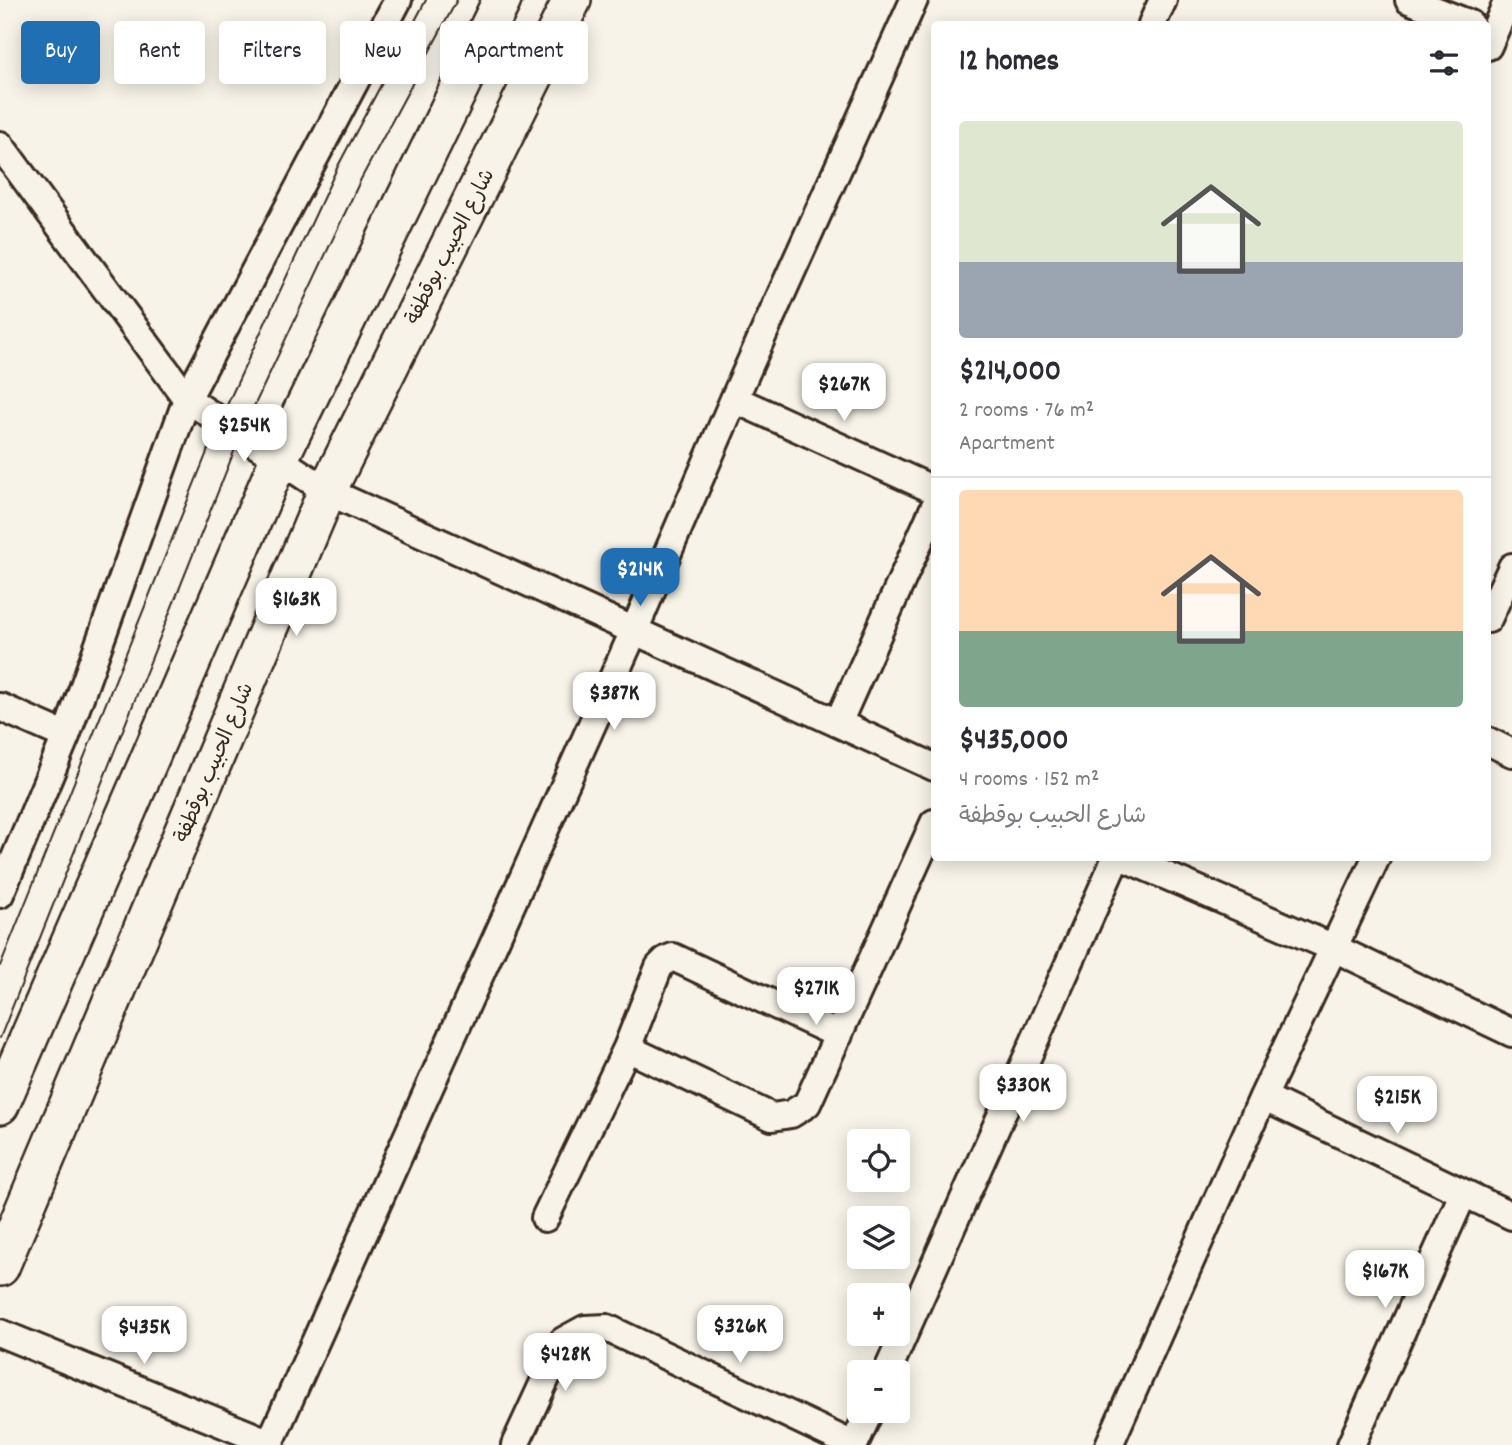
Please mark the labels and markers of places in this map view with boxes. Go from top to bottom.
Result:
pin: $267K [795,364,893,423]
pin: $254K [195,405,293,464]
pin: $214K [591,548,689,608]
pin: $163K [247,578,345,638]
pin: $387K [565,672,663,732]
pin: $271K [767,968,865,1027]
pin: $330K [974,1064,1072,1124]
pin: $215K [1348,1076,1446,1136]
pin: $167K [1336,1250,1434,1310]
pin: $435K [95,1306,193,1366]
pin: $326K [691,1306,789,1365]
pin: $428K [516,1334,614,1393]

